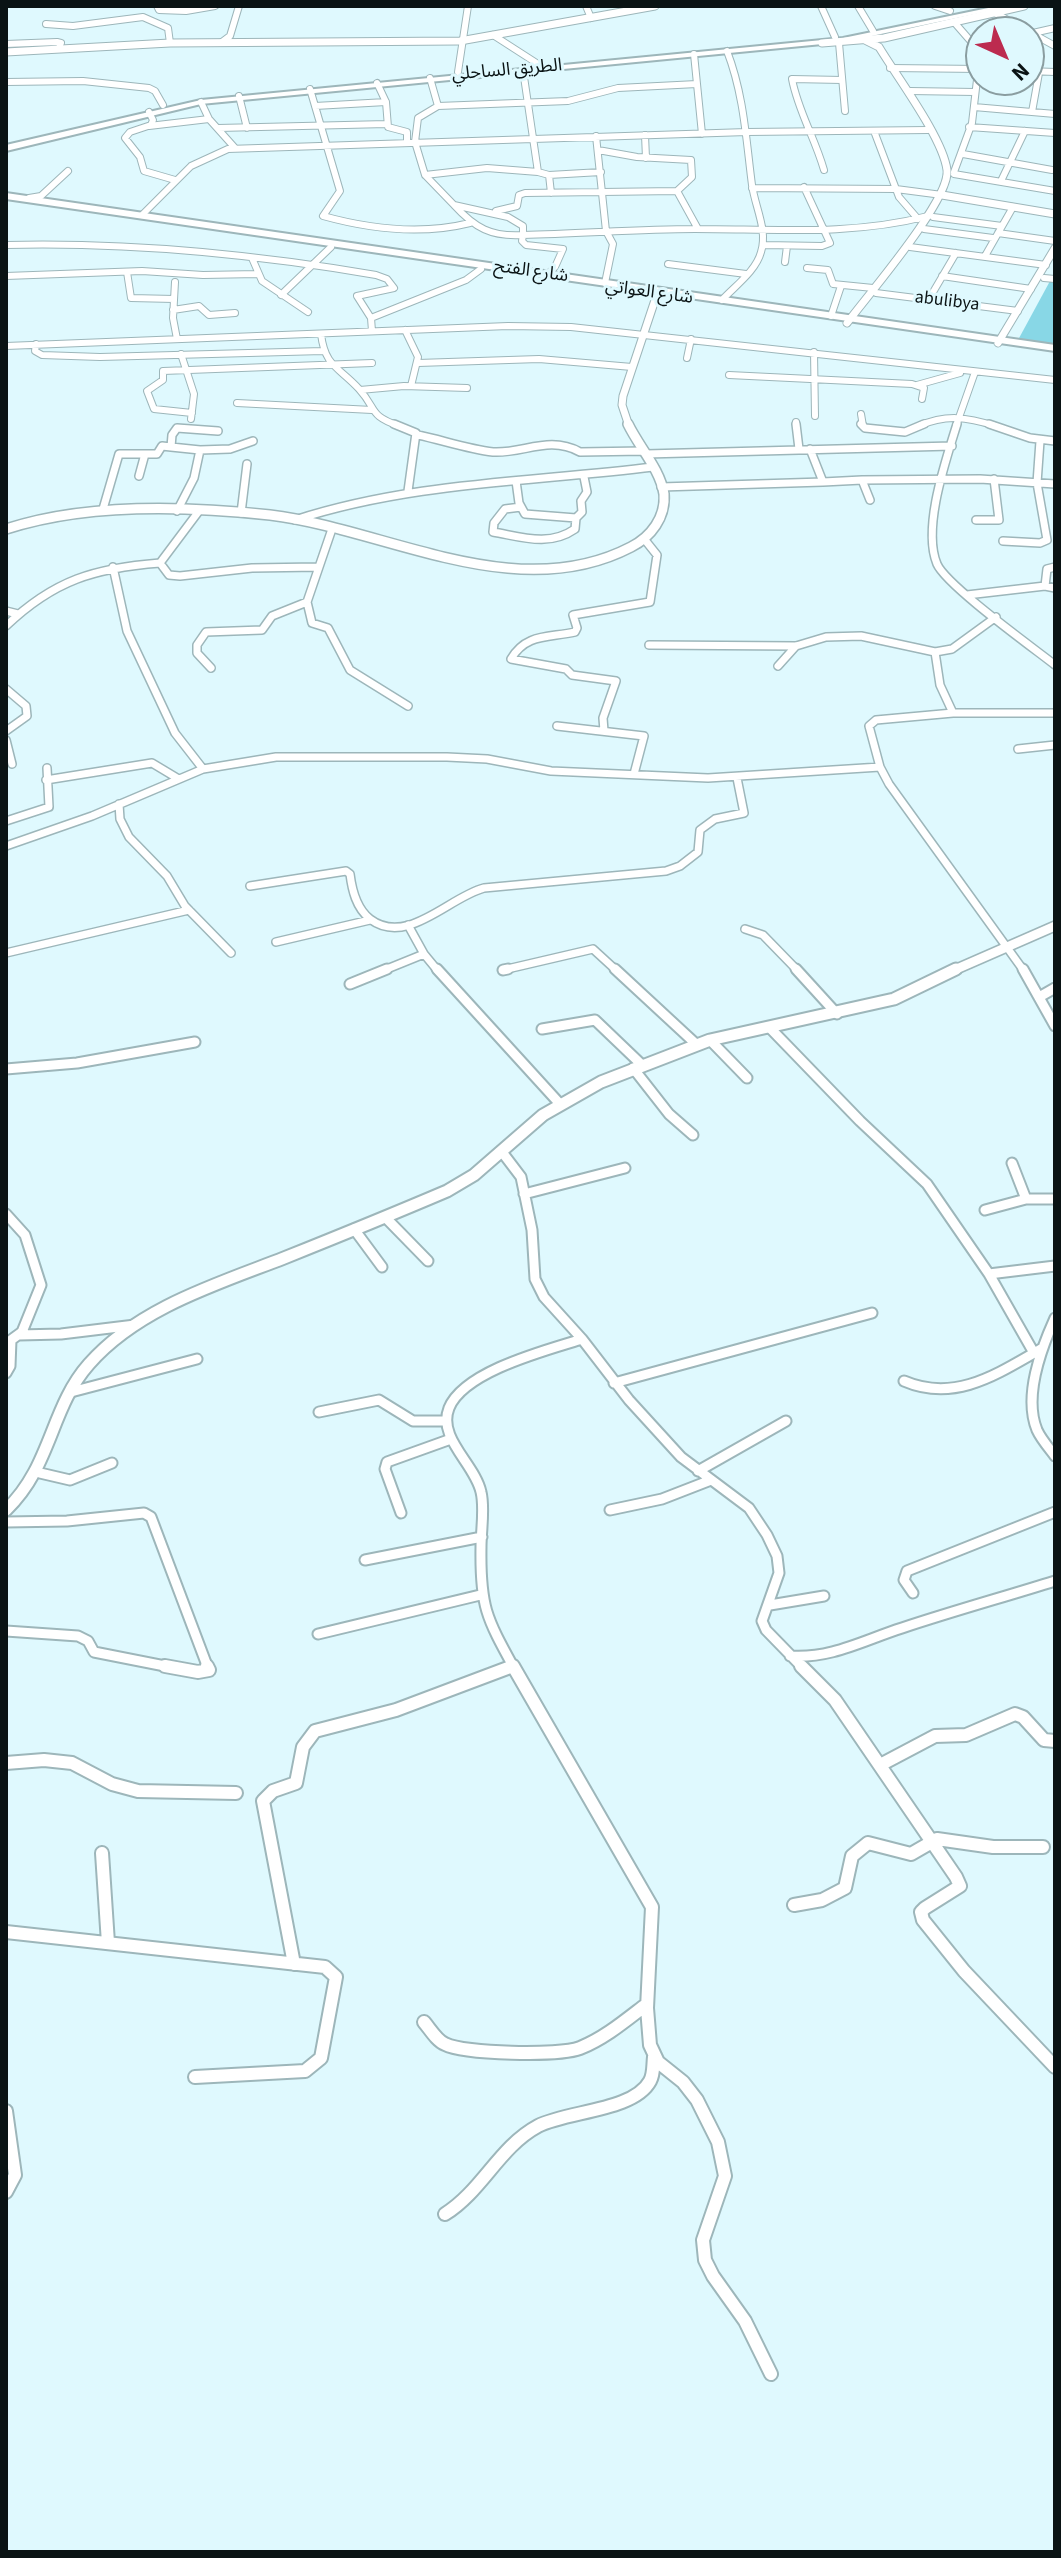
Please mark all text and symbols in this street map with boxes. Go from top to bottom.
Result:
north arrow [965,16,1045,96]
street label: الطريق الساحلي [451,55,563,87]
text: N [1004,55,1037,88]
street label: شارع الفتح [492,256,570,288]
street label: شارع العواتي [604,276,694,310]
street label: abulibya [914,287,980,317]

